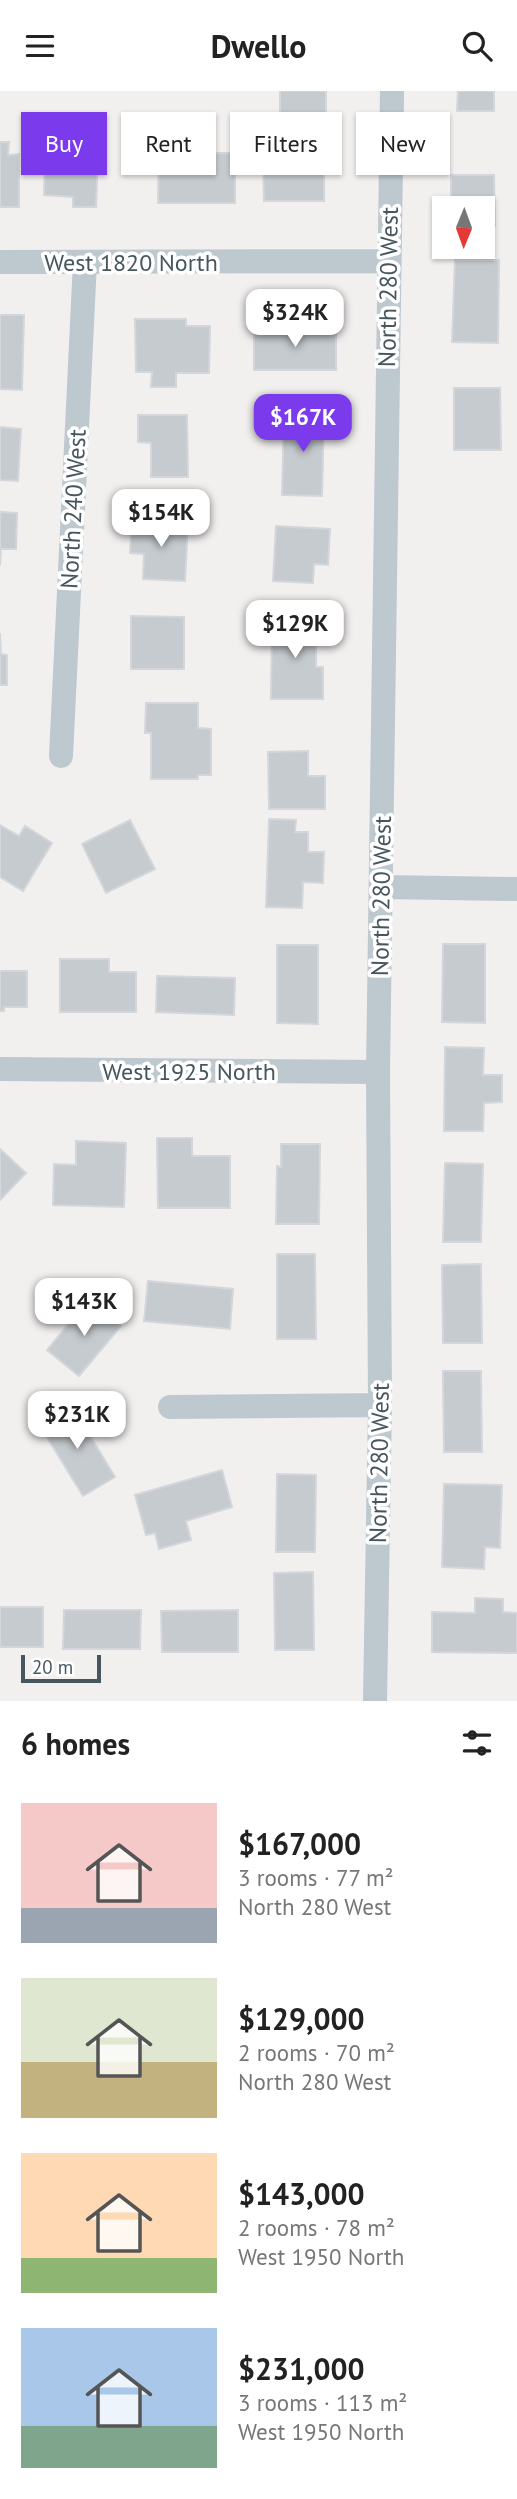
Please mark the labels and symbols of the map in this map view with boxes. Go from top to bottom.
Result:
north arrow [432,196,495,259]
street label: North 280 West [371,207,405,367]
street label: West 1820 North [44,247,218,278]
pin: $324K [246,289,344,349]
pin: $167K [254,395,352,454]
street label: North 240 West [53,428,93,590]
pin: $154K [112,489,210,549]
pin: $129K [246,601,344,660]
street label: North 280 West [364,816,398,976]
street label: West 1925 North [102,1056,276,1087]
pin: $143K [35,1279,133,1338]
street label: North 280 West [362,1383,396,1543]
pin: $231K [28,1391,126,1451]
scale bar [21,1652,102,1684]

